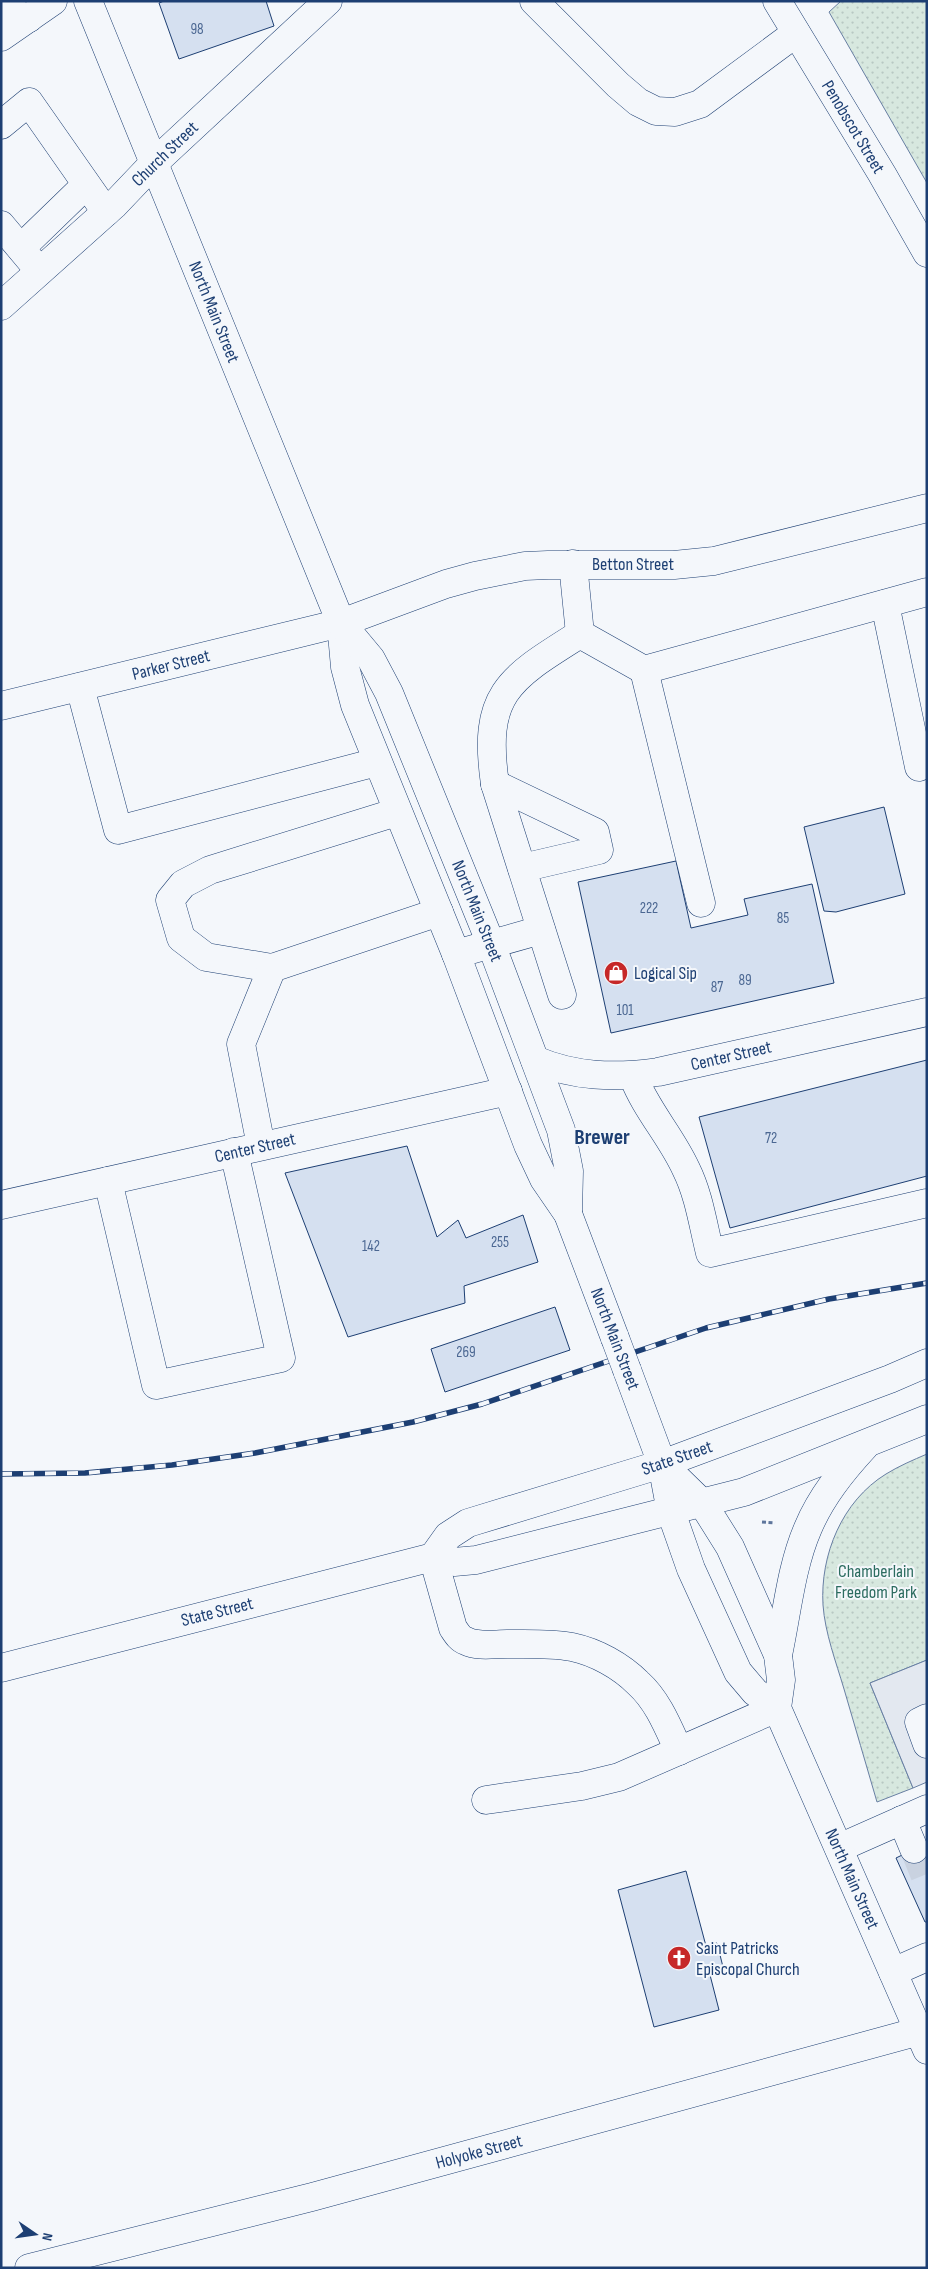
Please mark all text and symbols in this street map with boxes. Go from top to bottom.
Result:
house number: 98 [190,20,204,39]
street label: Penobscot Street [817,77,889,178]
street label: Church Street [127,117,203,191]
street label: North Main Street [184,258,244,366]
street label: Betton Street [592,554,675,575]
street label: Parker Street [130,645,212,685]
street label: North Main Street [447,857,507,965]
house number: 222 [640,899,658,918]
house number: 85 [777,909,789,928]
shop icon: Logical Sip [603,960,629,986]
place label: Logical Sip [634,963,697,984]
house number: 89 [738,971,752,990]
house number: 87 [711,978,723,997]
house number: 101 [616,1001,634,1020]
street label: Center Street [689,1036,774,1075]
district label: Brewer [574,1124,630,1151]
street label: Center Street [213,1128,298,1167]
house number: 72 [765,1129,777,1148]
house number: 255 [491,1233,509,1252]
house number: 142 [362,1237,380,1256]
street label: North Main Street [586,1285,644,1393]
house number: 269 [456,1343,476,1362]
street label: State Street [639,1436,716,1480]
park label: Chamberlain Freedom Park [835,1561,917,1603]
street label: State Street [179,1593,256,1631]
street label: North Main Street [821,1826,884,1933]
place label: Saint Patricks Episcopal Church [696,1938,800,1980]
church icon: Saint Patricks Episcopal Church [666,1945,692,1971]
street label: Holyoke Street [433,2130,525,2174]
north arrow [10,2209,60,2259]
text: N [38,2231,56,2242]

